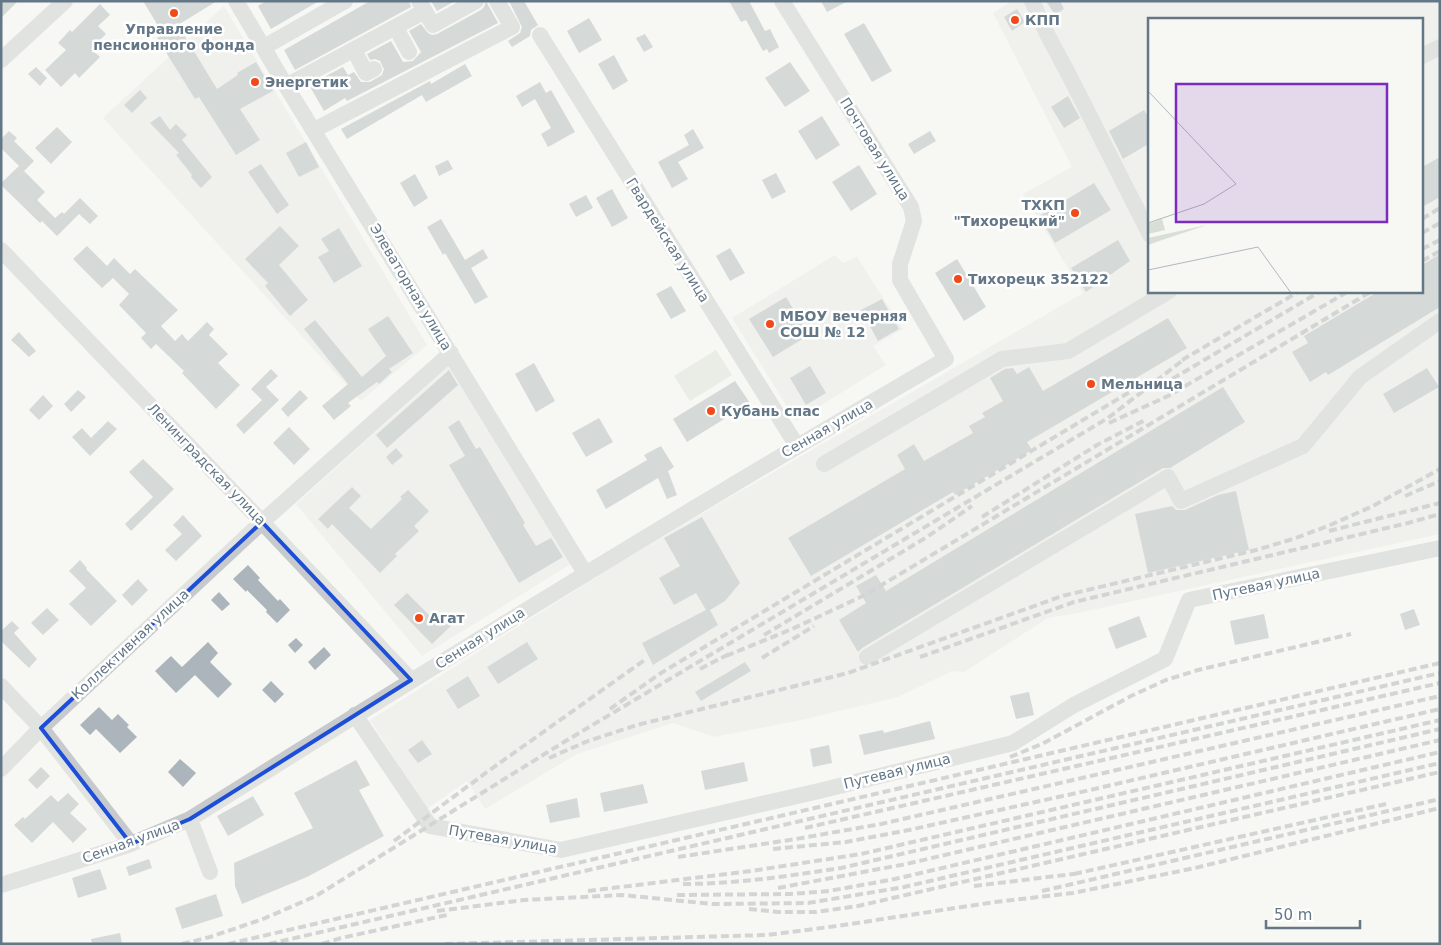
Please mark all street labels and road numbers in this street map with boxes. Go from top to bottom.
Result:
street label: Почтовая улица [837,95,913,203]
street label: Гвардейская улица [623,175,713,305]
street label: Элеваторная улица [367,221,455,353]
street label: Сенная улица [779,395,875,461]
street label: Ленинградская улица [145,400,269,528]
street label: Путевая улица [1211,565,1321,603]
street label: Коллективная улица [68,586,192,702]
street label: Сенная улица [432,604,528,672]
street label: Путевая улица [842,750,952,792]
street label: Сенная улица [80,816,182,866]
street label: Путевая улица [448,822,558,856]

